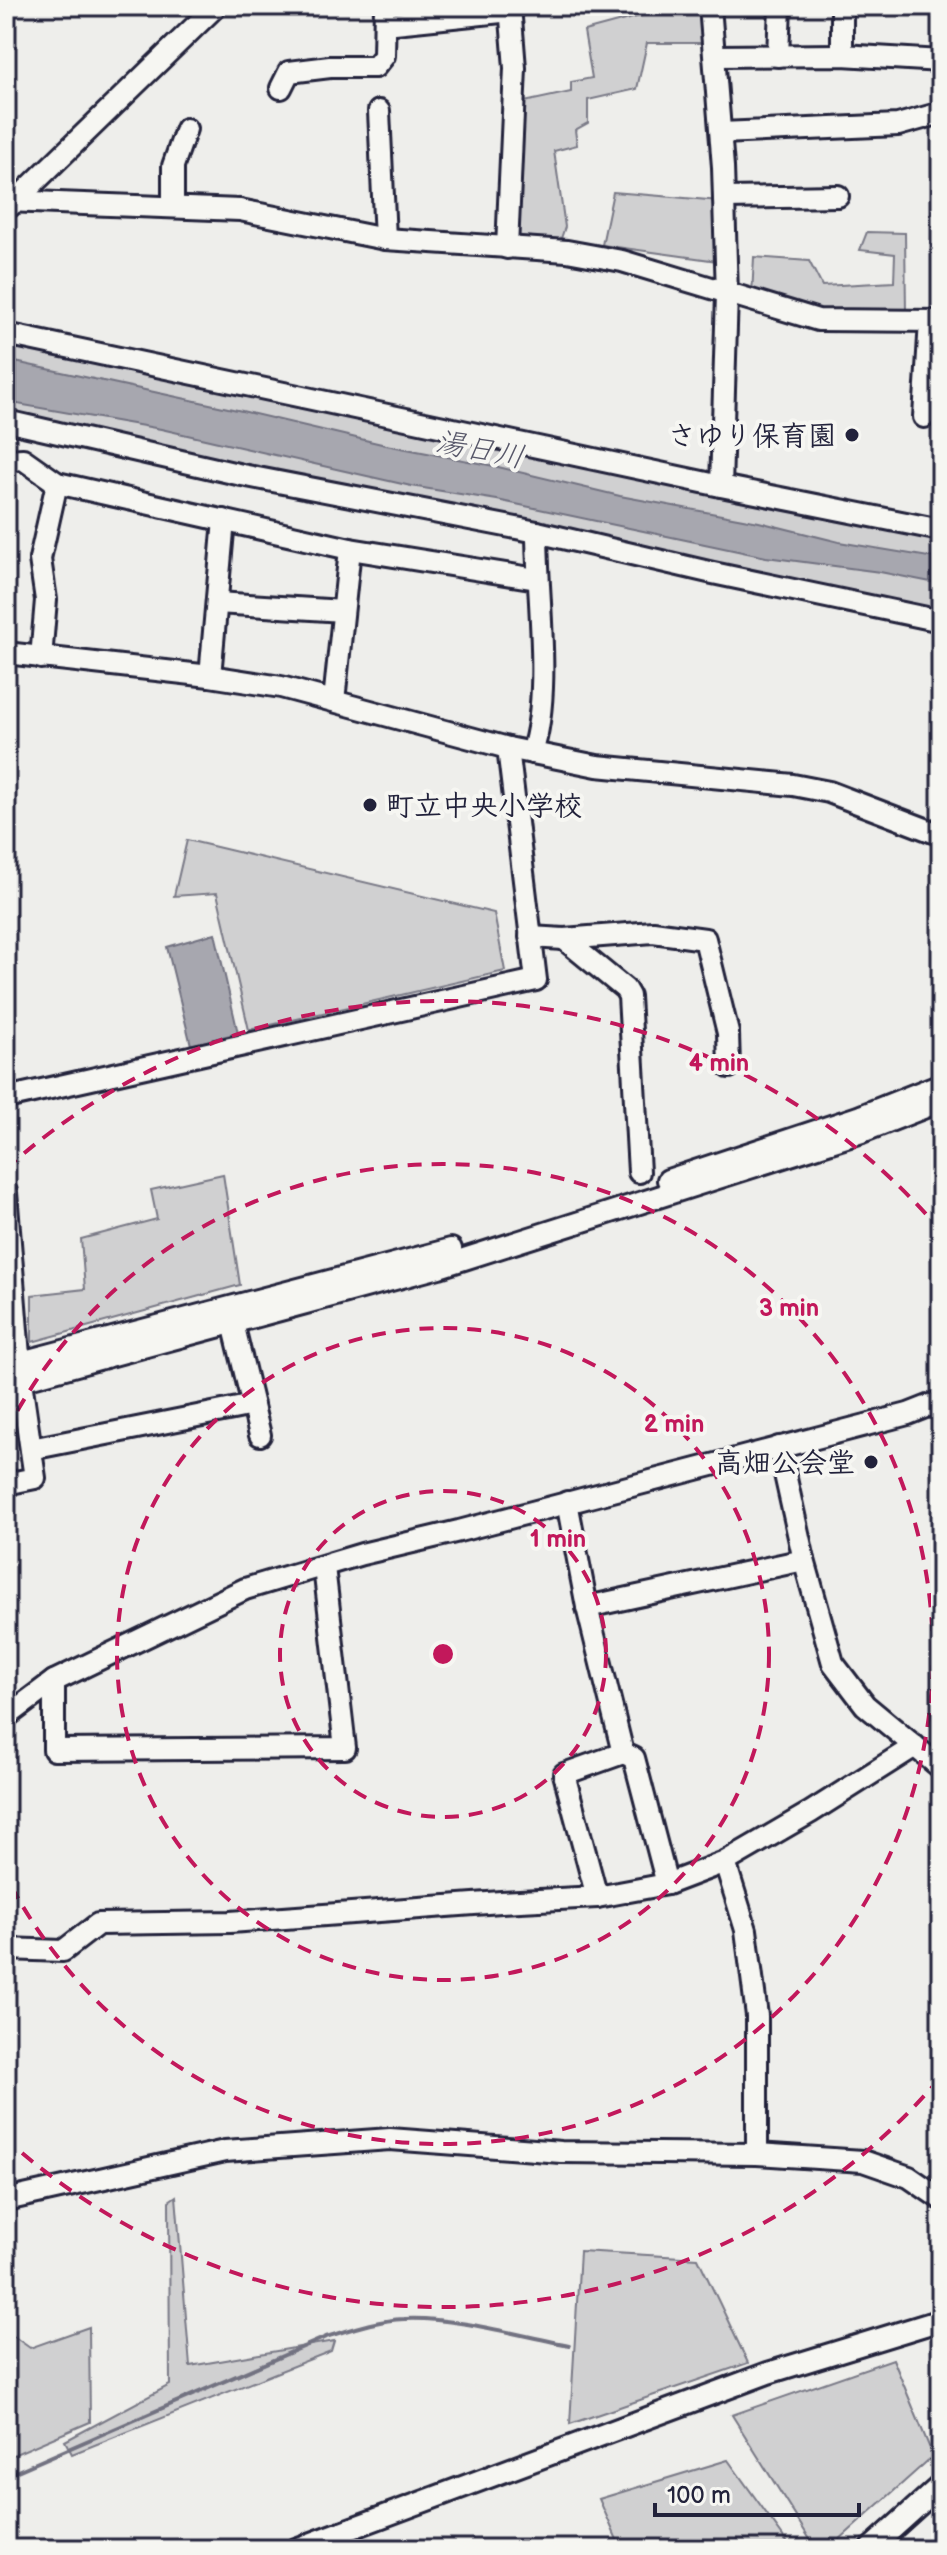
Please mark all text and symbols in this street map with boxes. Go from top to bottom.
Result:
place label: さゆり保育園 [668,420,836,453]
water label: 湯日川 [432,424,527,476]
marker: さゆり保育園 [843,426,861,444]
place label: 町立中央小学校 [386,790,582,823]
marker: 町立中央小学校 [361,796,379,814]
text: 4 min [689,1049,749,1078]
text: 3 min [759,1294,819,1323]
text: 2 min [644,1410,704,1439]
place label: 高畑公会堂 [715,1447,855,1480]
marker: 高畑公会堂 [862,1453,880,1471]
text: 1 min [530,1525,586,1554]
centre of rings [429,1640,457,1668]
scale bar [655,2467,859,2517]
text: 100 m [667,2481,731,2510]

